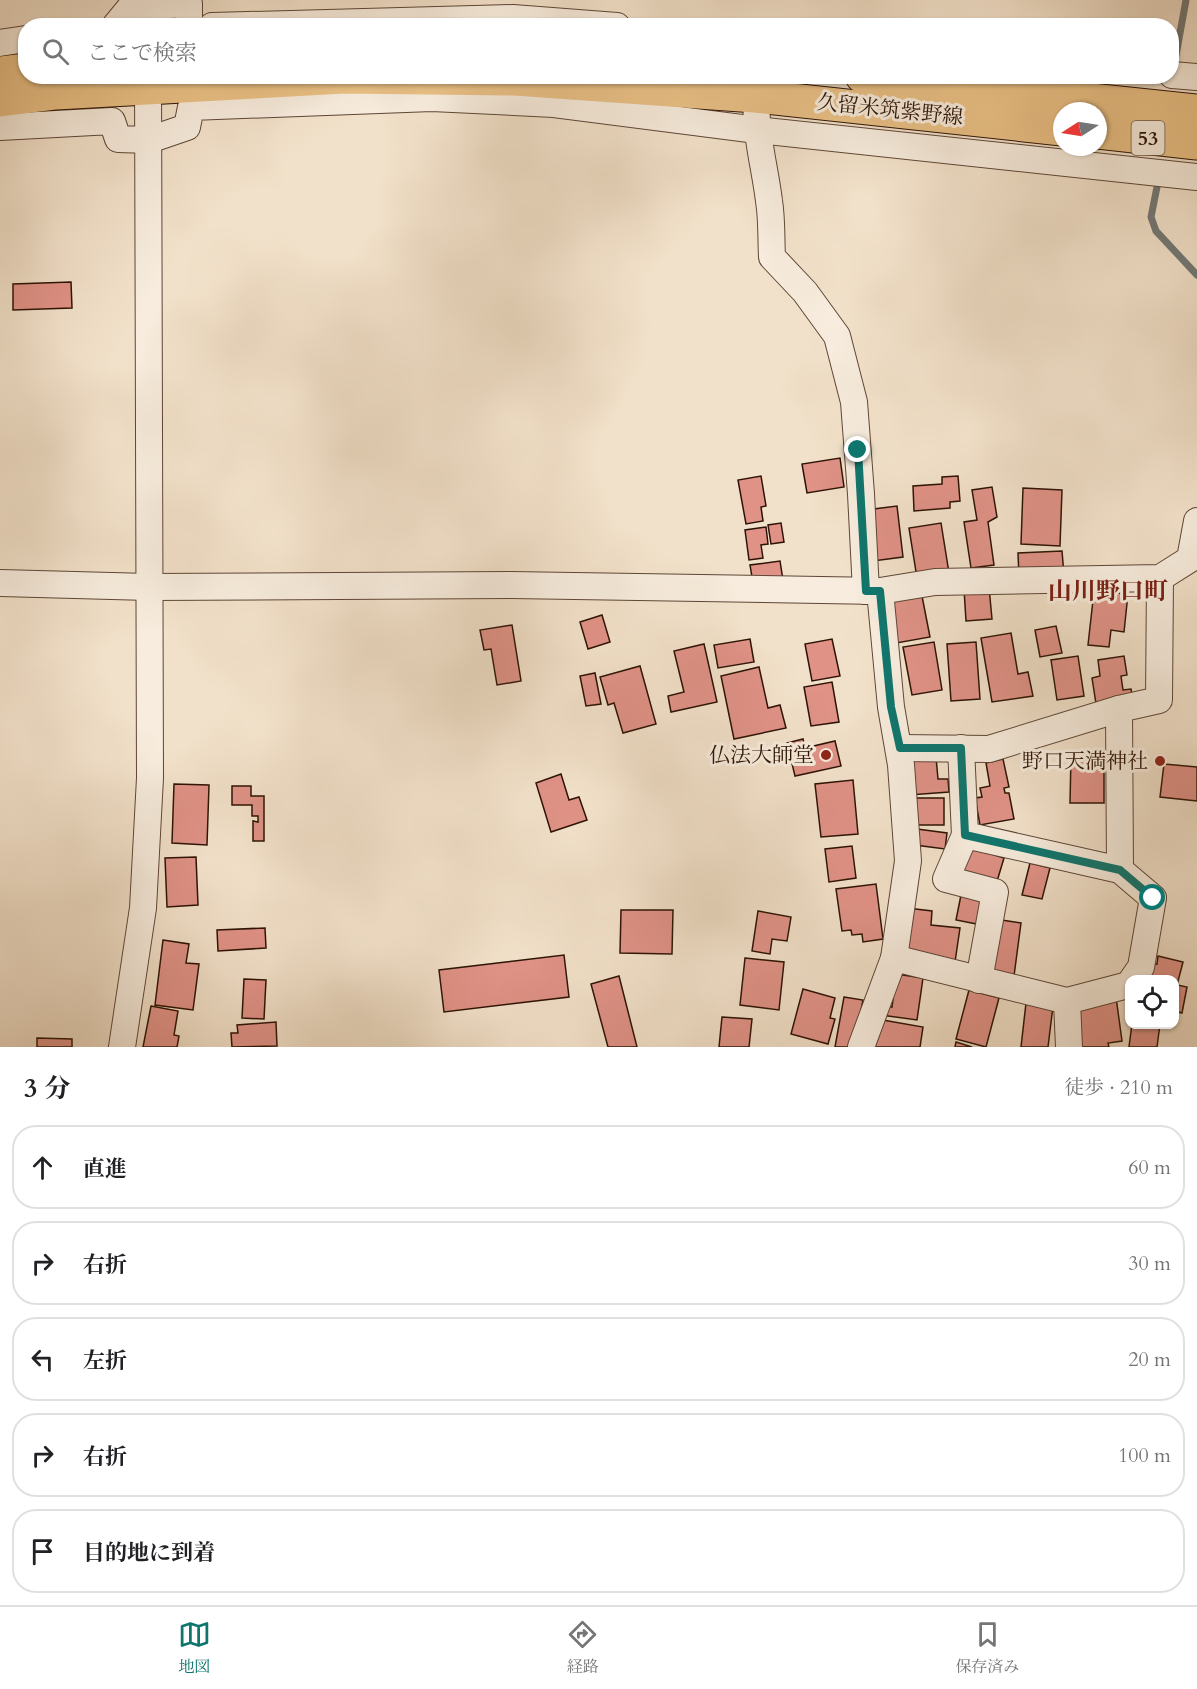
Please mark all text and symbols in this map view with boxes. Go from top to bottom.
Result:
search box [18,18,1179,84]
icon: search [39,35,72,68]
text: ここで検索 [87,38,197,68]
street label: 久留米筑紫野線 [815,88,965,132]
north arrow [1053,102,1107,156]
road number: 53 [1132,121,1164,155]
route end [844,436,870,462]
district label: 山川野口町 [1048,575,1168,608]
place label: 仏法大師堂 [709,741,814,770]
place label: 野口天満神社 [1022,747,1148,776]
marker: 仏法大師堂 [819,748,833,762]
marker: 野口天満神社 [1153,754,1167,768]
route start [1139,884,1165,910]
map controls [1125,975,1179,1029]
button: locate [1125,975,1179,1029]
text: 3 分 [24,1071,70,1106]
text: 徒歩 · 210 m [1064,1074,1173,1101]
icon: ahead [26,1151,59,1184]
text: 直進 [83,1154,127,1184]
text: 60 m [1128,1154,1171,1181]
icon: right [26,1247,59,1280]
text: 右折 [83,1250,127,1280]
text: 30 m [1128,1250,1171,1277]
icon: left [26,1343,59,1376]
text: 左折 [83,1346,127,1376]
text: 20 m [1128,1346,1171,1373]
icon: right [26,1439,59,1472]
text: 右折 [83,1442,127,1472]
text: 100 m [1118,1442,1171,1469]
icon: arrive [26,1535,59,1568]
text: 目的地に到着 [83,1538,215,1568]
tab: 地図 [178,1618,211,1678]
tab: 経路 [566,1618,599,1678]
tab: 保存済み [955,1618,1019,1678]

